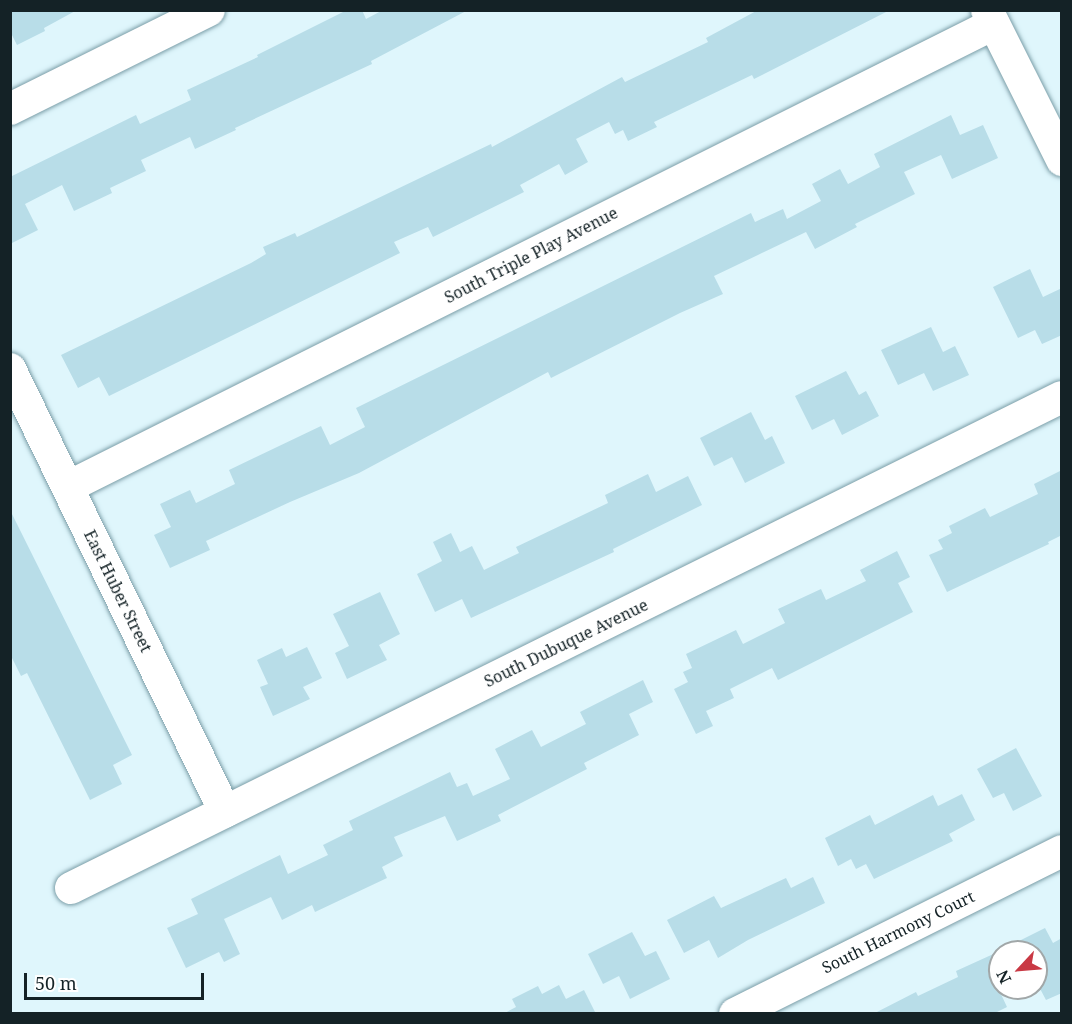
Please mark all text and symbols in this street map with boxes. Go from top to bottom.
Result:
street label: South Triple Play Avenue [441,203,621,307]
street label: East Huber Street [80,527,156,655]
street label: South Dubuque Avenue [481,595,651,691]
street label: South Harmony Court [819,887,977,977]
north arrow [988,940,1048,1000]
scale bar [27,961,207,999]
text: N [991,967,1016,988]
text: 50 m [35,971,77,995]

